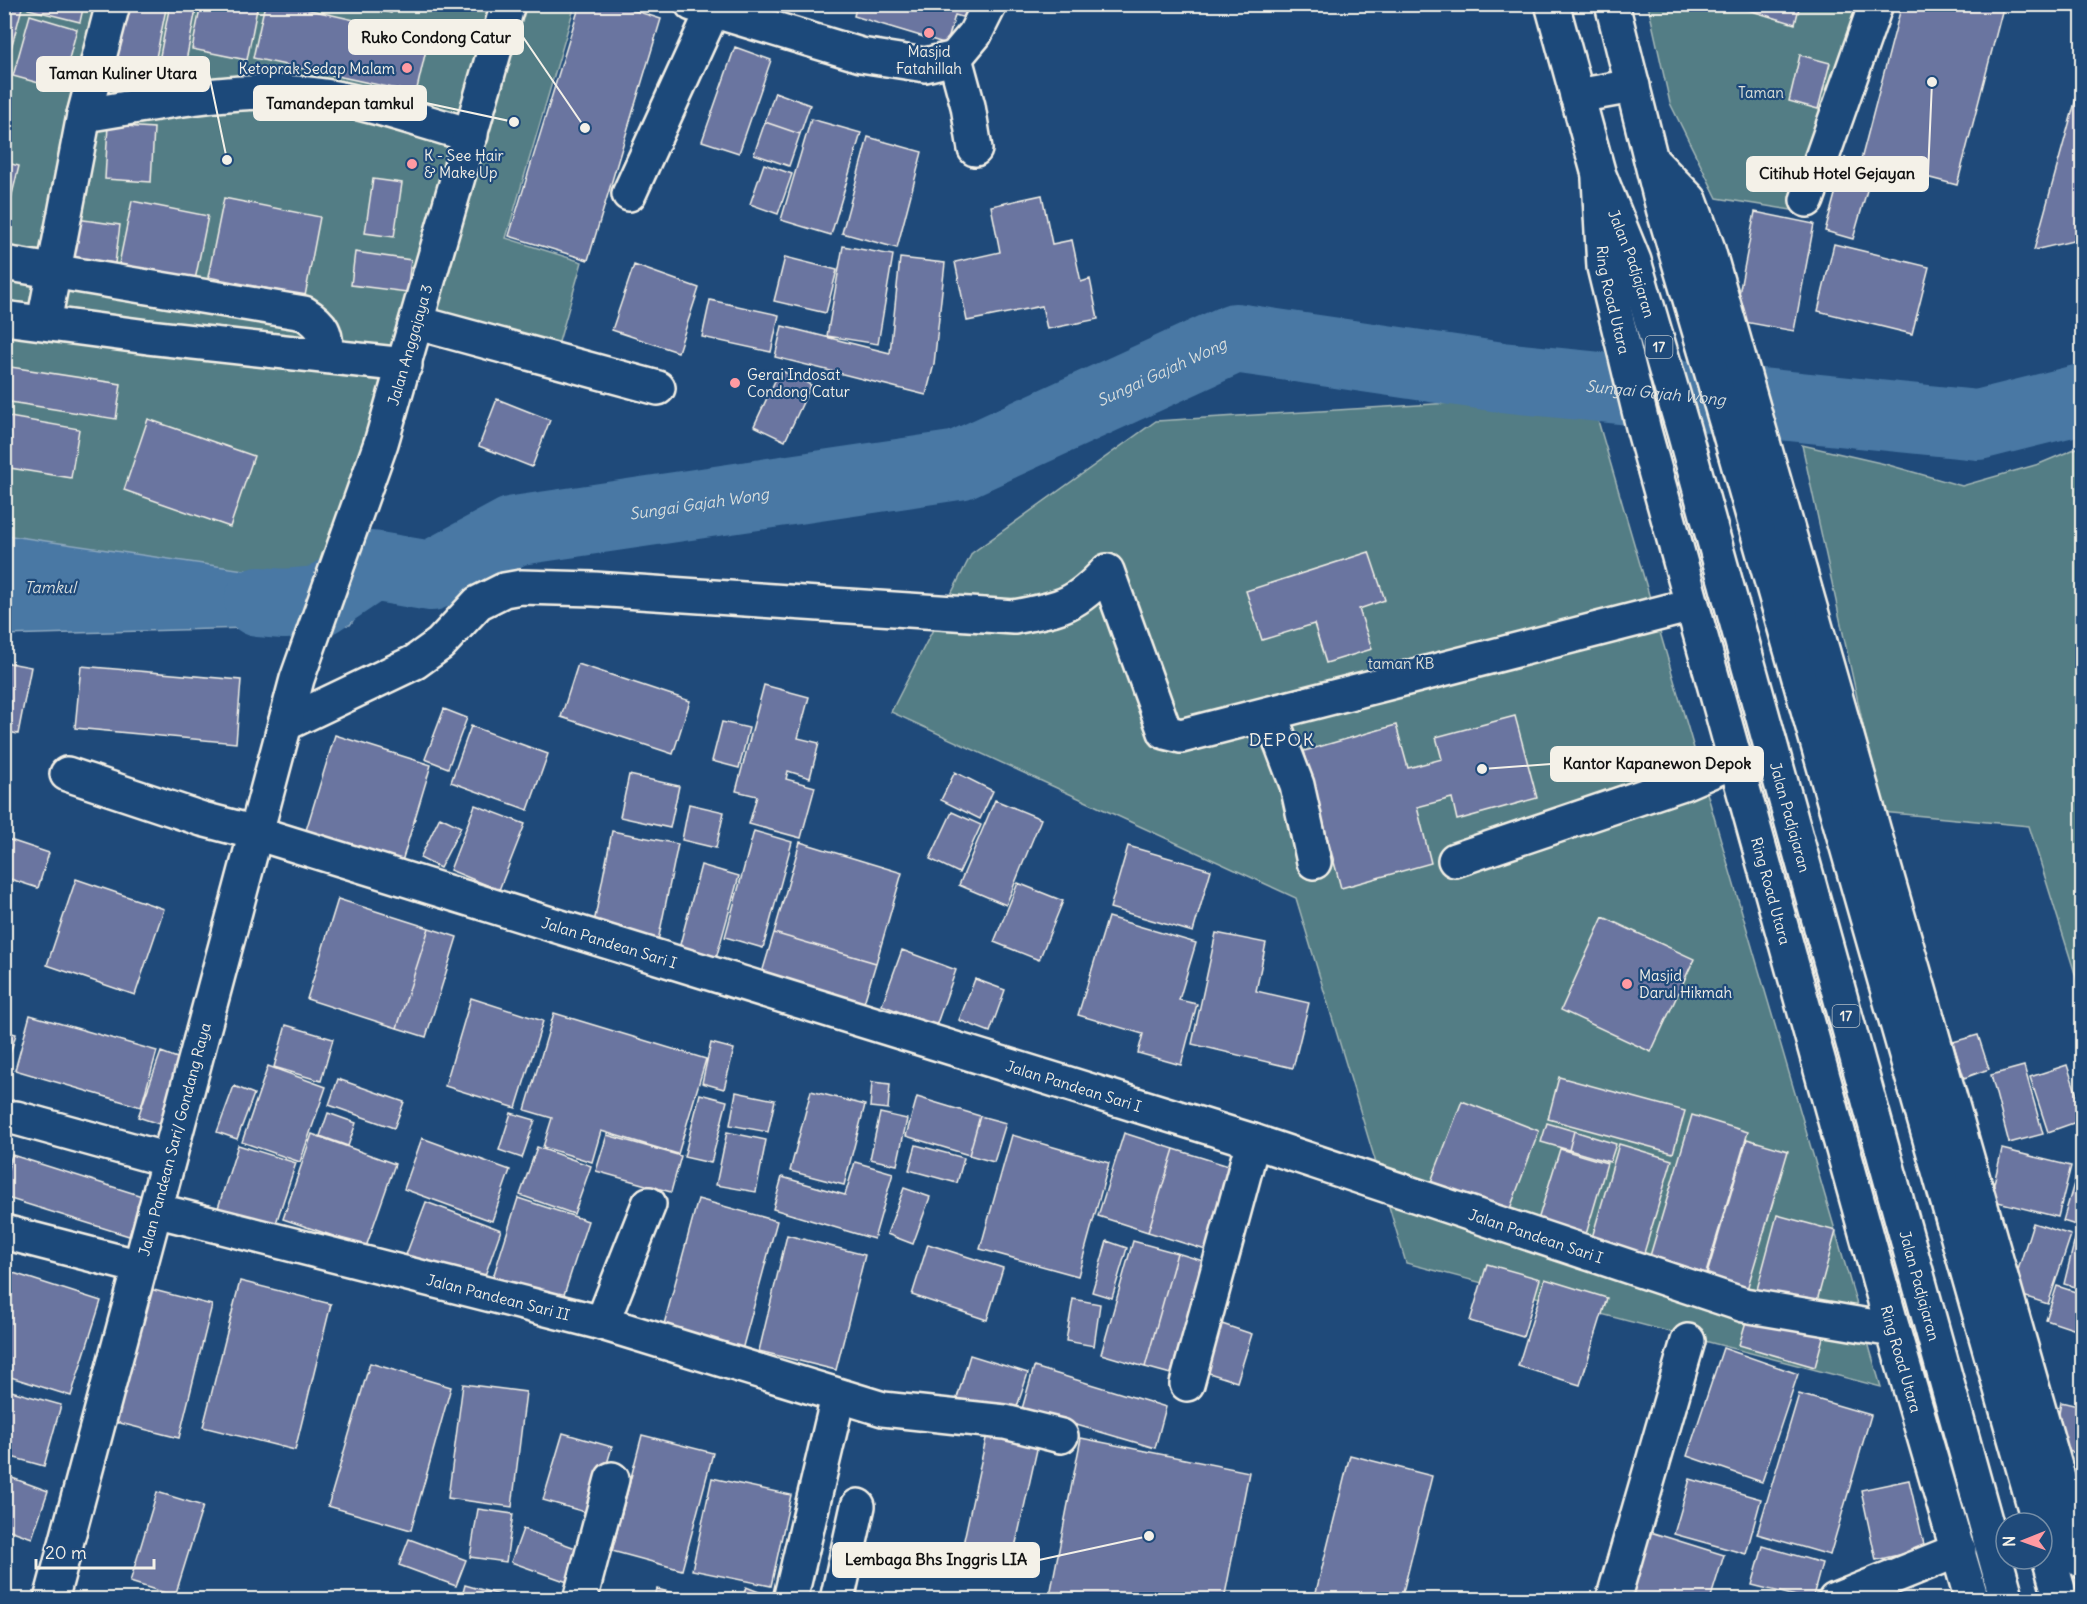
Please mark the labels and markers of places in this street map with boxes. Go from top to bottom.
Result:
callout: Ruko Condong Catur [349,20,523,54]
marker: Masjid Fatahillah [922,26,936,40]
place label: Masjid Fatahillah [896,42,962,78]
callout: Taman Kuliner Utara [37,57,209,91]
place label: Ketoprak Sedap Malam [239,59,395,78]
marker: Ketoprak Sedap Malam [400,61,414,75]
callout: Tamandepan tamkul [254,86,426,120]
place label: K - See Hair & Make Up [424,146,504,182]
marker: K - See Hair & Make Up [405,157,419,171]
callout: Citihub Hotel Gejayan [1747,157,1928,191]
place label: Gerai Indosat Condong Catur [747,365,850,401]
marker: Gerai Indosat Condong Catur [728,376,742,390]
callout: Kantor Kapanewon Depok [1551,747,1763,781]
place label: Masjid Darul Hikmah [1639,966,1733,1002]
marker: Masjid Darul Hikmah [1620,977,1634,991]
callout: Lembaga Bhs Inggris LIA [833,1543,1039,1577]

